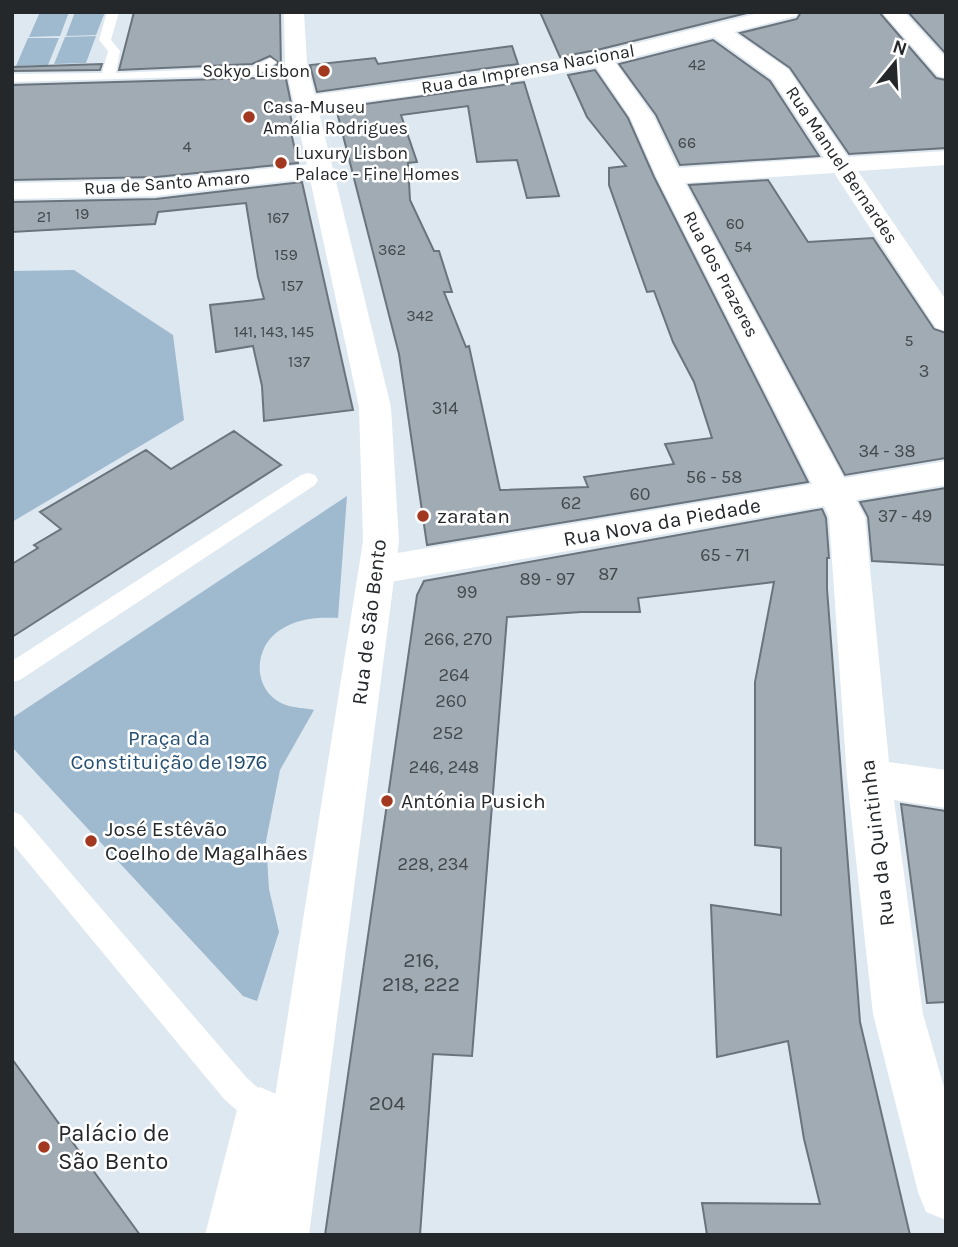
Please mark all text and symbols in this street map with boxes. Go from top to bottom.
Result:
north arrow [860,28,930,98]
text: N [890,35,910,60]
street label: Rua da Imprensa Nacional [420,39,636,99]
house number: 42 [688,55,706,74]
place label: Sokyo Lisbon [202,60,310,82]
marker: Sokyo Lisbon [316,63,332,79]
street label: Rua Manuel Bernardes [781,82,903,248]
place label: Casa-Museu Amália Rodrigues [263,96,408,139]
marker: Casa-Museu Amália Rodrigues [241,109,257,125]
house number: 66 [678,133,696,152]
house number: 4 [183,137,192,156]
place label: Luxury Lisbon Palace - Fine Homes [295,142,460,185]
marker: Luxury Lisbon Palace - Fine Homes [273,155,289,171]
street label: Rua de Santo Amaro [83,166,251,200]
house number: 19 [75,204,89,223]
house number: 21 [37,207,51,226]
street label: Rua dos Prazeres [678,207,764,341]
house number: 167 [267,208,289,227]
house number: 60 [726,214,744,233]
house number: 54 [734,237,752,256]
house number: 362 [378,240,406,259]
house number: 159 [274,245,298,264]
house number: 157 [281,276,303,295]
house number: 342 [406,306,434,325]
house number: 141, 143, 145 [234,322,314,341]
house number: 5 [904,331,914,350]
house number: 137 [288,352,311,371]
house number: 3 [919,360,929,382]
house number: 314 [432,397,458,419]
house number: 34 - 38 [858,440,916,462]
house number: 56 - 58 [686,466,742,488]
house number: 60 [630,483,651,505]
house number: 62 [561,492,581,514]
street label: Rua Nova da Piedade [561,493,763,551]
place label: zaratan [437,504,510,528]
house number: 37 - 49 [878,505,932,527]
marker: zaratan [415,508,431,524]
street label: Rua de São Bento [347,538,391,706]
house number: 65 - 71 [700,544,750,566]
house number: 87 [598,563,618,585]
house number: 89 - 97 [519,568,575,590]
house number: 99 [457,581,477,603]
house number: 266, 270 [424,628,492,650]
house number: 264 [439,664,469,686]
house number: 260 [435,690,467,712]
house number: 252 [432,722,464,744]
park label: Praça da Constituição de 1976 [70,726,268,774]
house number: 246, 248 [409,756,479,778]
street label: Rua da Quintinha [855,758,899,928]
place label: Antónia Pusich [401,789,546,813]
marker: Antónia Pusich [379,793,395,809]
place label: José Estêvão Coelho de Magalhães [105,817,308,865]
marker: José Estêvão Coelho de Magalhães [83,833,99,849]
house number: 228, 234 [397,853,469,875]
house number: 216, 218, 222 [382,948,460,996]
house number: 204 [369,1091,405,1115]
place label: Palácio de São Bento [58,1119,169,1175]
marker: Palácio de São Bento [36,1139,52,1155]

